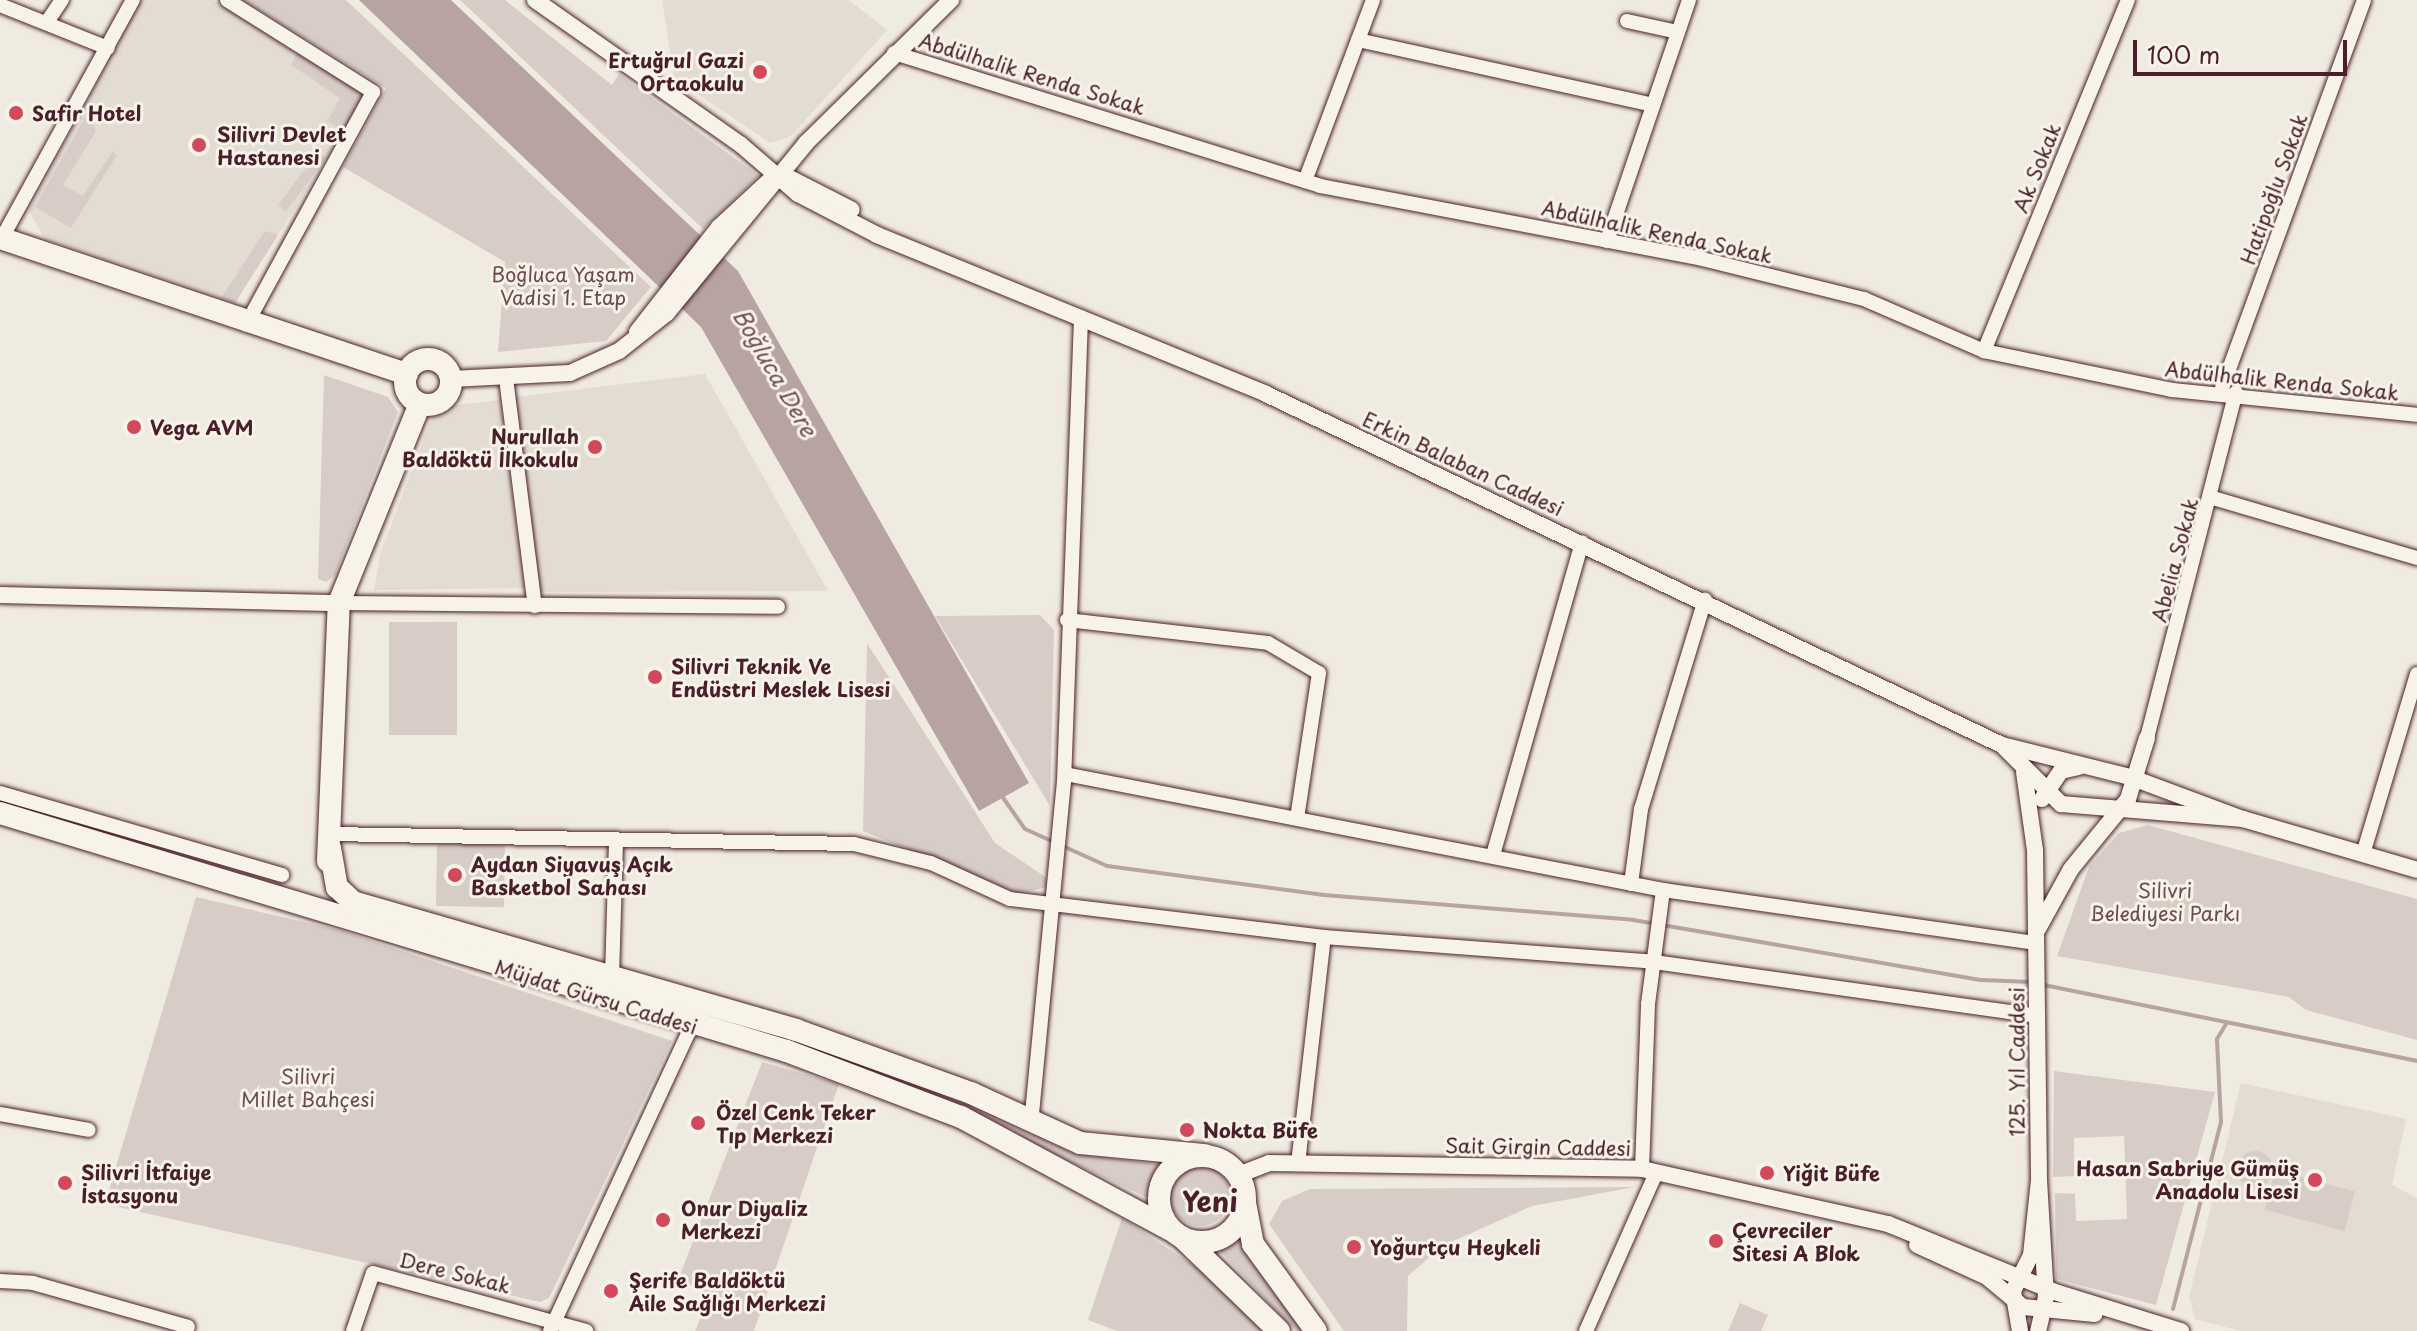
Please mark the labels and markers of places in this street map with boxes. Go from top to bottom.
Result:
place label: Ertuğrul Gazi Ortaokulu [607,48,744,95]
marker: Ertuğrul Gazi Ortaokulu [751,63,769,81]
place label: Safir Hotel [32,101,144,125]
marker: Safir Hotel [7,104,25,122]
place label: Silivri Devlet Hastanesi [217,122,347,169]
marker: Silivri Devlet Hastanesi [188,134,210,156]
place label: Vega AVM [150,415,253,439]
marker: Vega AVM [125,418,143,436]
place label: Nurullah Baldöktü İlkokulu [401,424,579,471]
marker: Nurullah Baldöktü İlkokulu [586,438,604,456]
place label: Silivri Teknik Ve Endüstri Meslek Lisesi [671,654,893,701]
marker: Silivri Teknik Ve Endüstri Meslek Lisesi [646,668,664,686]
place label: Aydan Siyavuş Açık Basketbol Sahası [471,852,672,899]
marker: Aydan Siyavuş Açık Basketbol Sahası [446,866,464,884]
place label: Özel Cenk Teker Tıp Merkezi [716,1100,879,1147]
marker: Özel Cenk Teker Tıp Merkezi [687,1112,709,1134]
place label: Nokta Büfe [1203,1118,1319,1142]
marker: Nokta Büfe [1178,1121,1196,1139]
place label: Hasan Sabriye Gümüş Anadolu Lisesi [2075,1156,2299,1203]
place label: Silivri İtfaiye İstasyonu [81,1160,212,1207]
place label: Yiğit Büfe [1783,1161,1882,1185]
marker: Yiğit Büfe [1758,1164,1776,1182]
marker: Hasan Sabriye Gümüş Anadolu Lisesi [2306,1171,2324,1189]
marker: Silivri İtfaiye İstasyonu [56,1174,74,1192]
place label: Onur Diyaliz Merkezi [681,1196,808,1243]
marker: Onur Diyaliz Merkezi [652,1209,674,1231]
place label: Çevreciler Sitesi A Blok [1732,1218,1862,1265]
marker: Çevreciler Sitesi A Blok [1707,1232,1725,1250]
place label: Yoğurtçu Heykeli [1370,1235,1540,1259]
marker: Yoğurtçu Heykeli [1345,1238,1363,1256]
place label: Şerife Baldöktü Aile Sağlığı Merkezi [629,1268,828,1315]
marker: Şerife Baldöktü Aile Sağlığı Merkezi [600,1280,622,1302]

